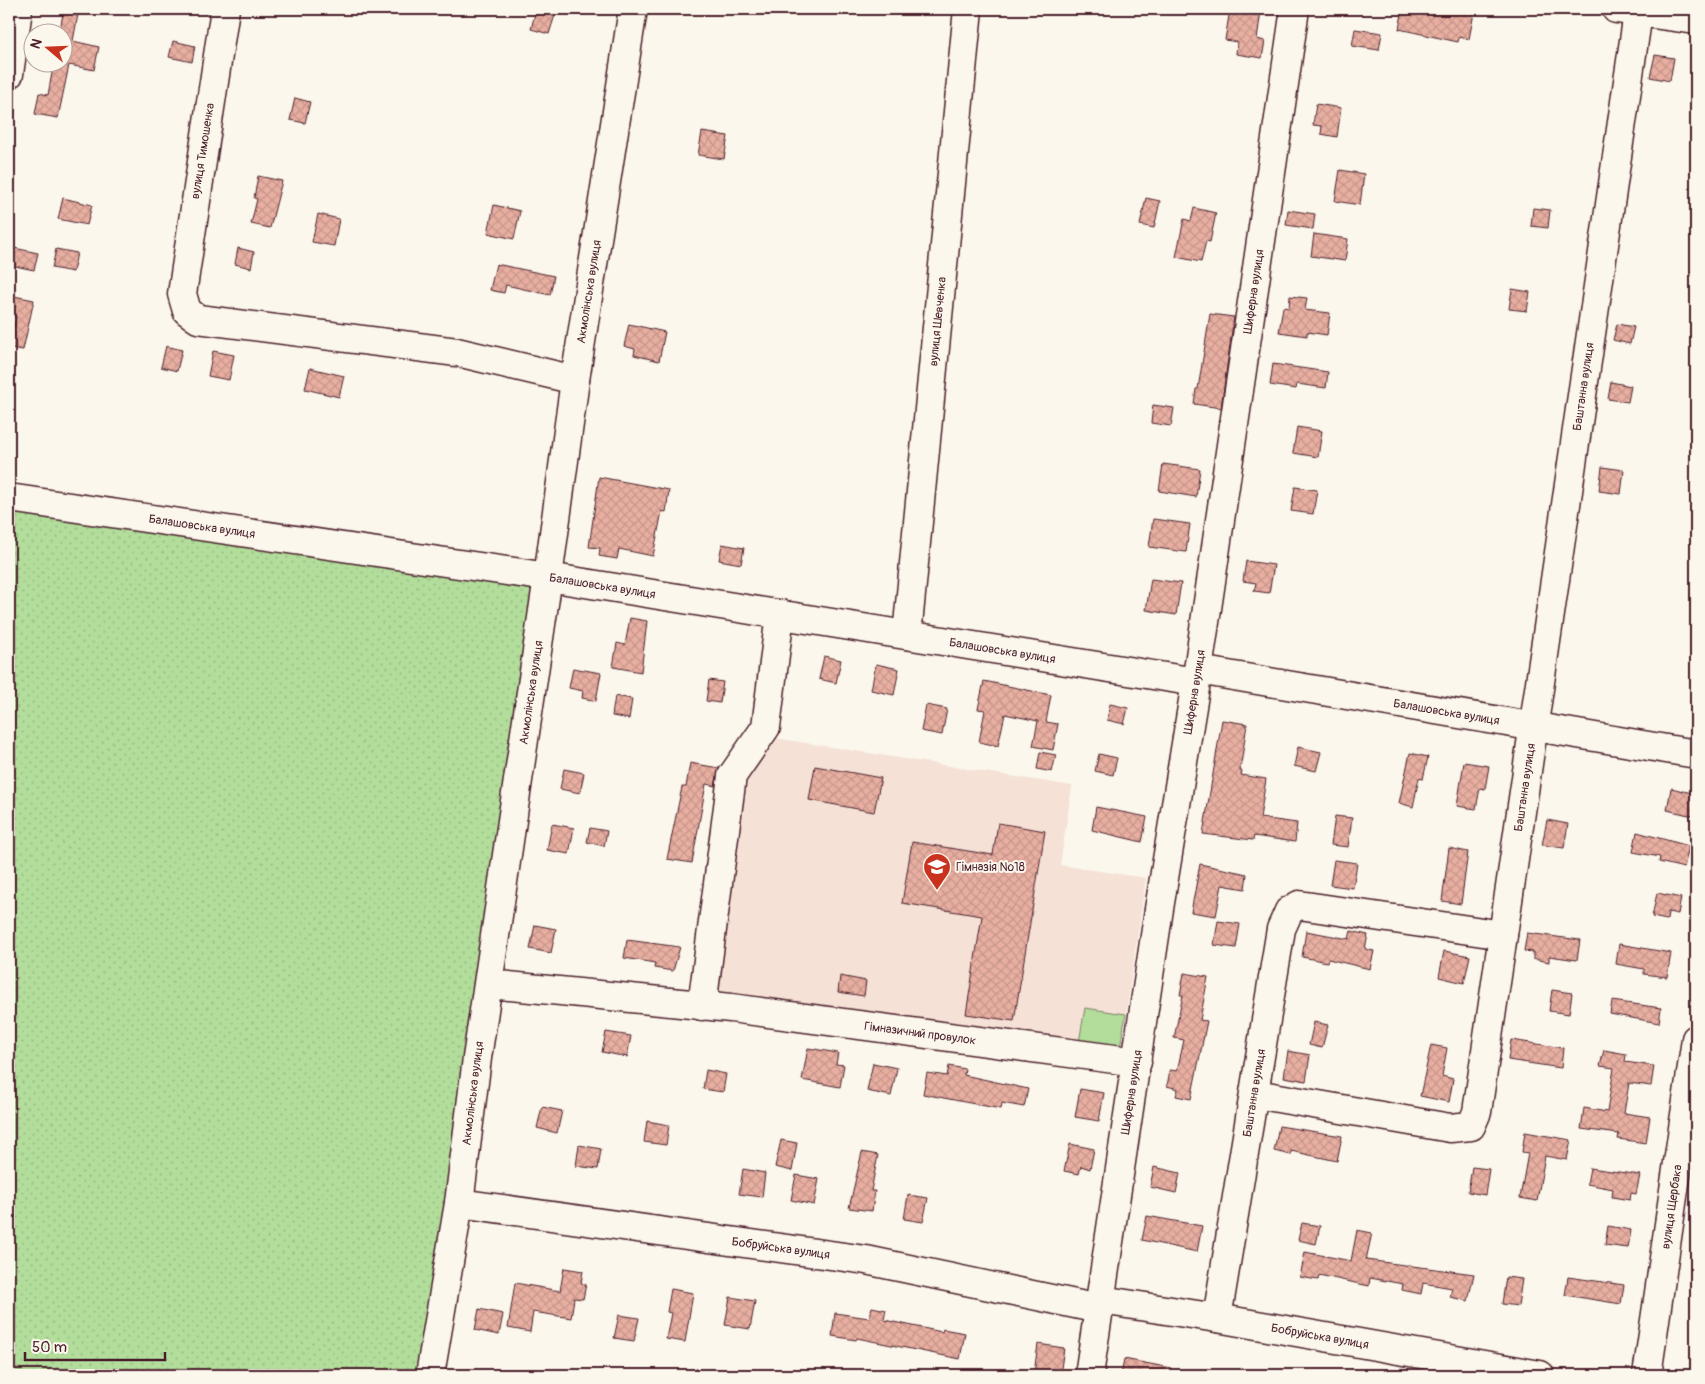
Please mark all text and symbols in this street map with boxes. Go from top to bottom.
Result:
north arrow [22,22,72,72]
text: N [27,37,46,51]
street label: вулиця Тимошенка [188,102,218,200]
street label: Акмолінська вулиця [573,238,604,345]
street label: Шиферна вулиця [1240,248,1267,335]
street label: вулиця Шевченка [926,276,949,367]
street label: Баштанна вулиця [1569,341,1597,432]
street label: Балашовська вулиця [148,511,257,542]
street label: Балашовська вулиця [548,570,657,602]
street label: Балашовська вулиця [948,635,1057,667]
street label: Акмолінська вулиця [516,639,546,745]
street label: Шиферна вулиця [1180,649,1208,735]
street label: Балашовська вулиця [1392,696,1501,728]
street label: Баштанна вулиця [1511,742,1539,832]
school or university icon: Гімназія №18 [922,852,952,891]
place label: Гімназія №18 [956,860,1025,875]
street label: Гімназичний провулок [863,1018,977,1048]
street label: Акмолінська вулиця [459,1040,487,1146]
street label: Баштанна вулиця [1239,1048,1269,1138]
street label: Шиферна вулиця [1118,1049,1145,1135]
street label: вулиця Щербака [1658,1163,1685,1250]
street label: Бобруйська вулиця [731,1234,831,1262]
street label: Бобруйська вулиця [1270,1320,1370,1352]
scale bar [25,1329,165,1361]
text: 50 m [32,1338,67,1357]

